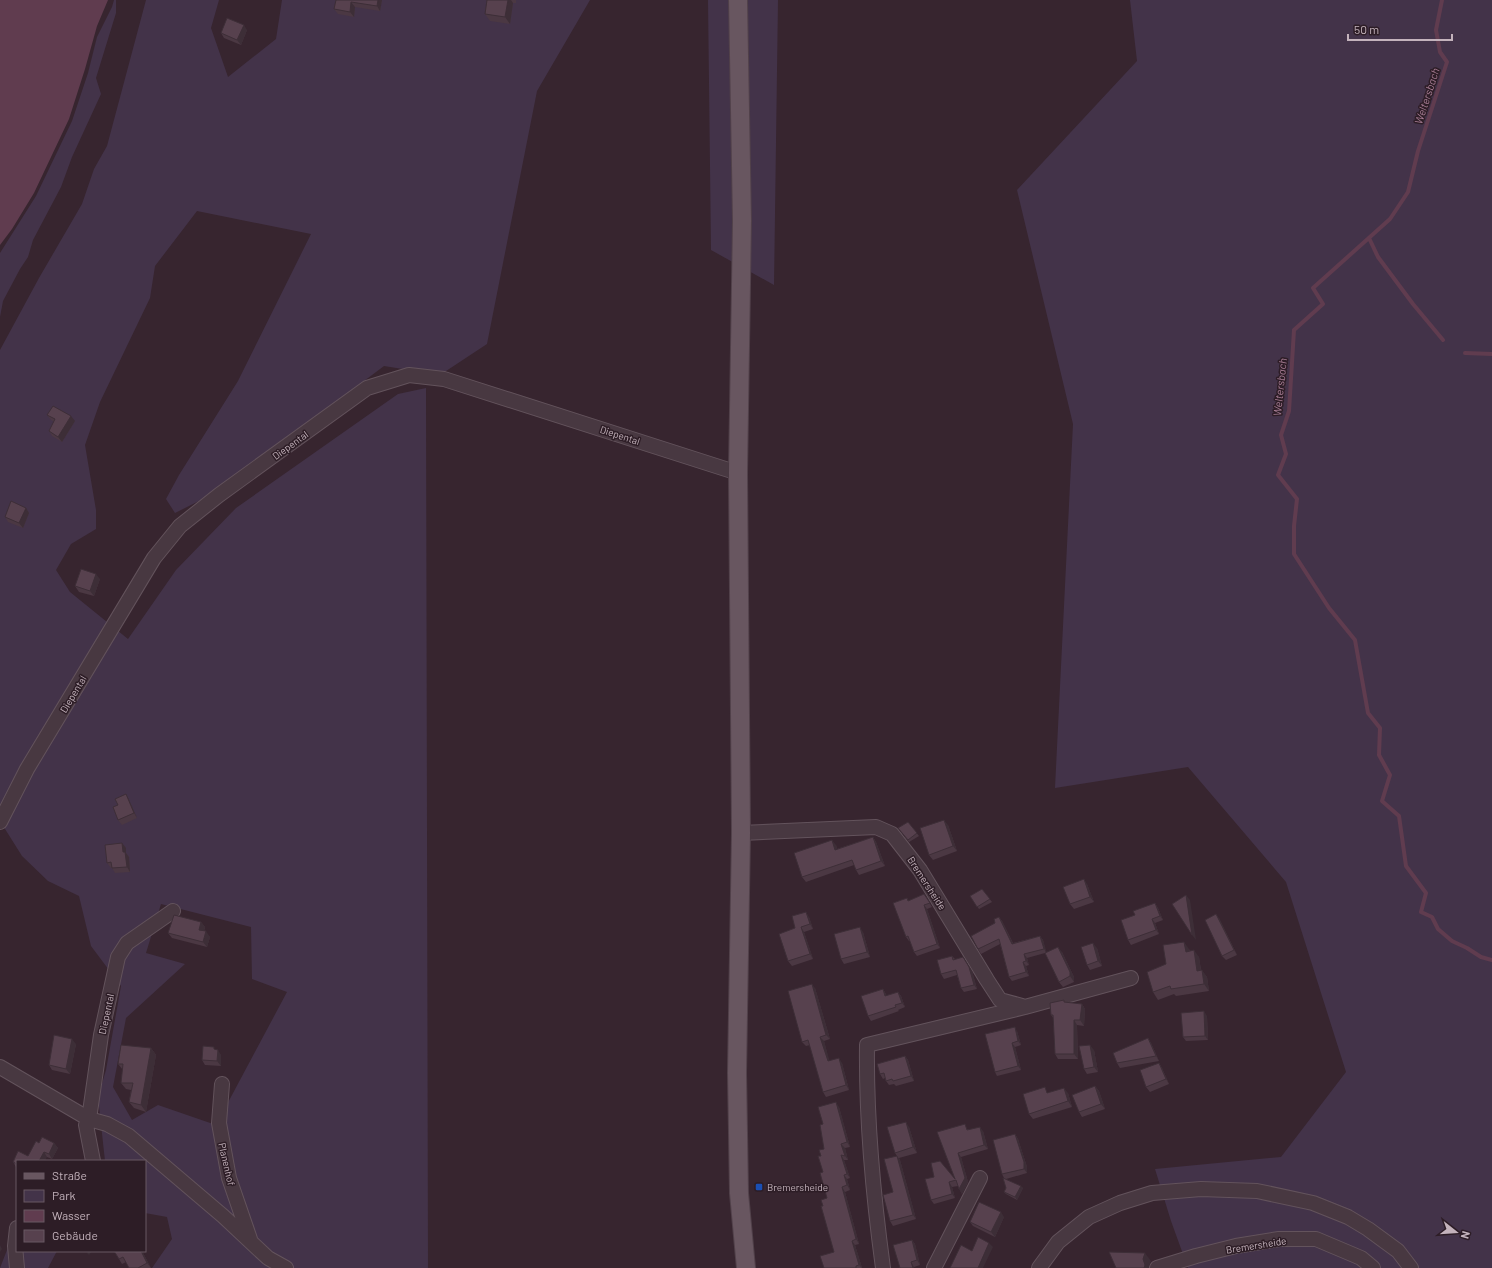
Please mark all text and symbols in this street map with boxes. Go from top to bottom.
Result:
scale bar [1348,16,1452,42]
text: 50 m [1354,22,1379,36]
water label: Weltersbach [1411,66,1442,126]
water label: Weltersbach [1270,357,1289,417]
street label: Diepental [599,423,641,447]
street label: Diepental [270,428,310,462]
street label: Diepental [57,673,89,715]
street label: Bremersheide [905,854,949,912]
street label: Diepental [96,993,116,1035]
street label: Planenhof [216,1141,238,1187]
legend [16,1160,146,1252]
text: Straße [52,1168,87,1182]
place label: Bremersheide [767,1181,828,1193]
marker: Bremersheide [754,1182,764,1192]
text: Park [52,1188,76,1202]
text: Wasser [52,1208,91,1222]
north arrow [1436,1212,1476,1252]
text: Gebäude [52,1228,98,1242]
text: N [1459,1230,1473,1240]
street label: Bremersheide [1225,1234,1287,1256]

